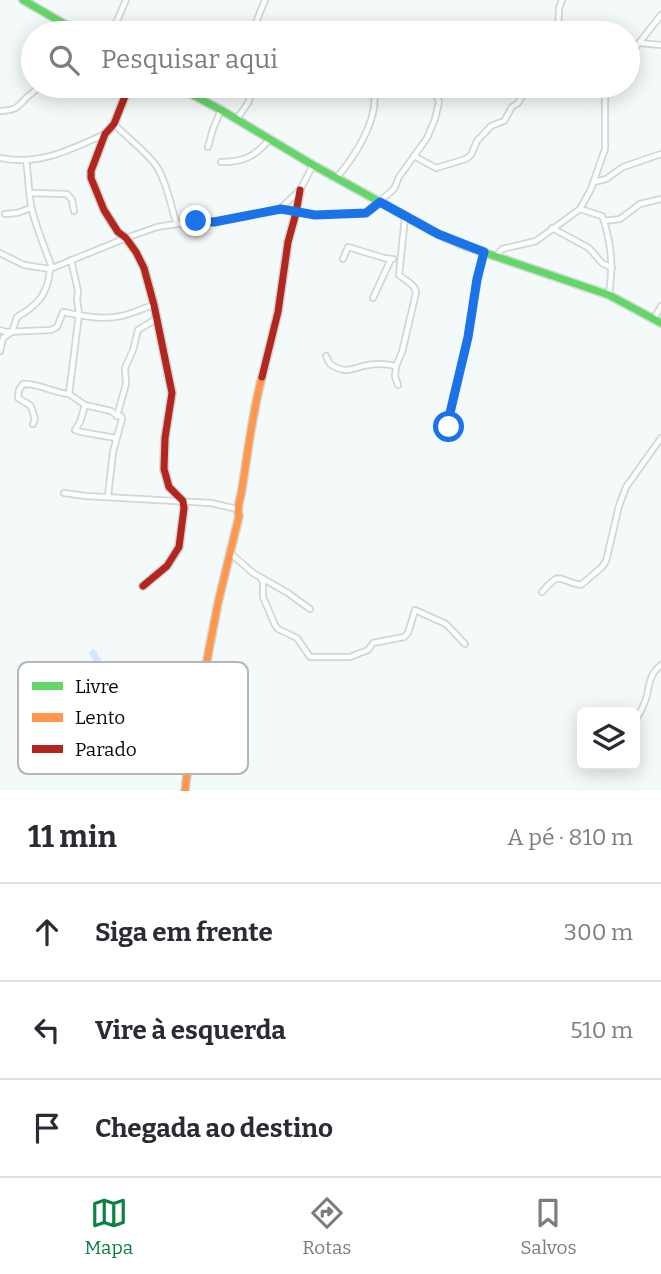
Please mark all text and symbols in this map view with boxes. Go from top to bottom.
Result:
search box [21,21,640,98]
icon: search [45,41,83,79]
text: Pesquisar aqui [101,44,278,75]
route end [180,205,211,236]
route start [433,411,464,442]
legend [18,662,248,774]
text: Livre [75,675,119,698]
text: Lento [75,706,125,729]
map controls [577,707,640,770]
button: layers [577,707,640,770]
text: Parado [75,738,137,761]
text: 11 min [28,819,117,855]
text: A pé · 810 m [507,823,633,851]
icon: ahead [28,913,66,951]
text: Siga em frente [95,917,273,948]
text: 300 m [564,918,633,946]
icon: left [28,1011,66,1049]
text: Vire à esquerda [95,1015,286,1046]
text: 510 m [570,1016,633,1044]
icon: arrive [28,1109,66,1147]
text: Chegada ao destino [95,1113,333,1144]
tab: Mapa [84,1194,133,1259]
tab: Rotas [302,1194,351,1259]
tab: Salvos [520,1194,576,1259]

